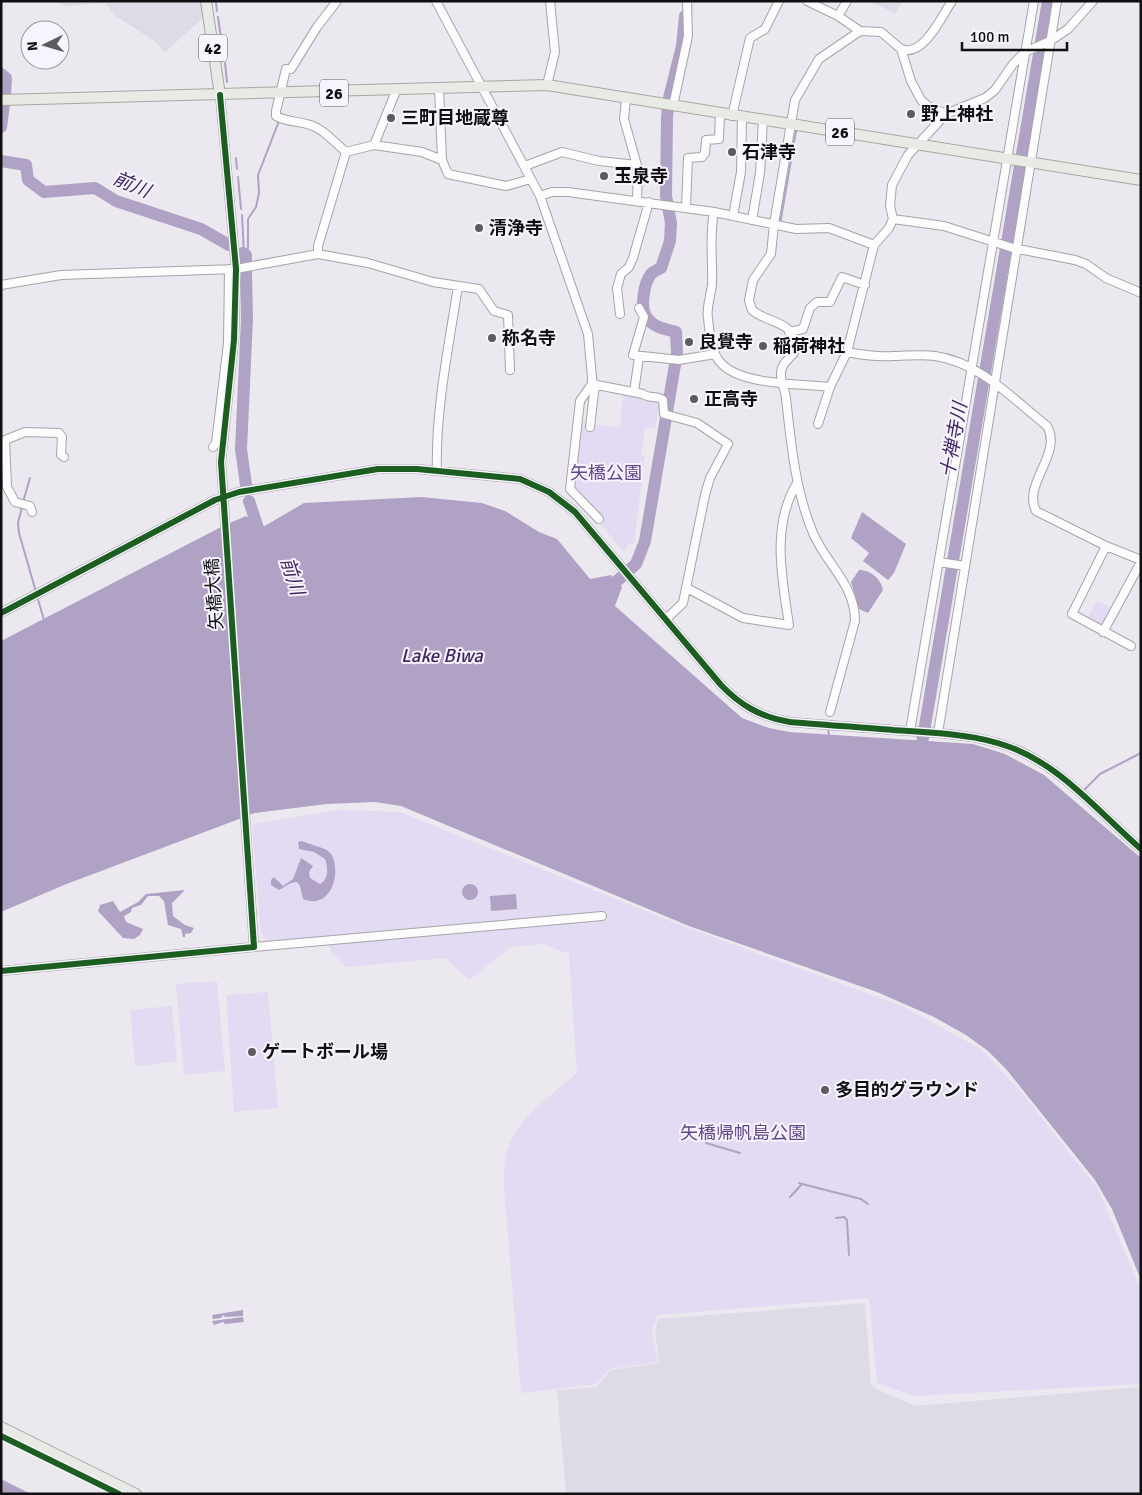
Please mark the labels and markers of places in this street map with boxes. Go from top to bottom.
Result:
place label: 野上神社 [921,103,993,125]
place label: 三町目地蔵尊 [401,107,509,129]
marker: 野上神社 [905,108,917,120]
marker: 三町目地蔵尊 [385,112,397,124]
place label: 石津寺 [742,141,796,163]
marker: 石津寺 [726,146,738,158]
place label: 玉泉寺 [614,165,668,187]
marker: 玉泉寺 [598,170,610,182]
place label: 清浄寺 [489,217,543,239]
marker: 清浄寺 [473,222,485,234]
place label: 称名寺 [502,327,556,349]
place label: 良覺寺 [699,331,753,353]
marker: 称名寺 [486,332,498,344]
place label: 稲荷神社 [773,335,845,357]
marker: 良覺寺 [683,336,695,348]
marker: 稲荷神社 [757,340,769,352]
place label: 正高寺 [704,388,758,410]
marker: 正高寺 [688,393,700,405]
place label: ゲートボール場 [262,1041,388,1063]
marker: ゲートボール場 [246,1046,258,1058]
place label: 多目的グラウンド [835,1079,979,1101]
marker: 多目的グラウンド [819,1084,831,1096]

